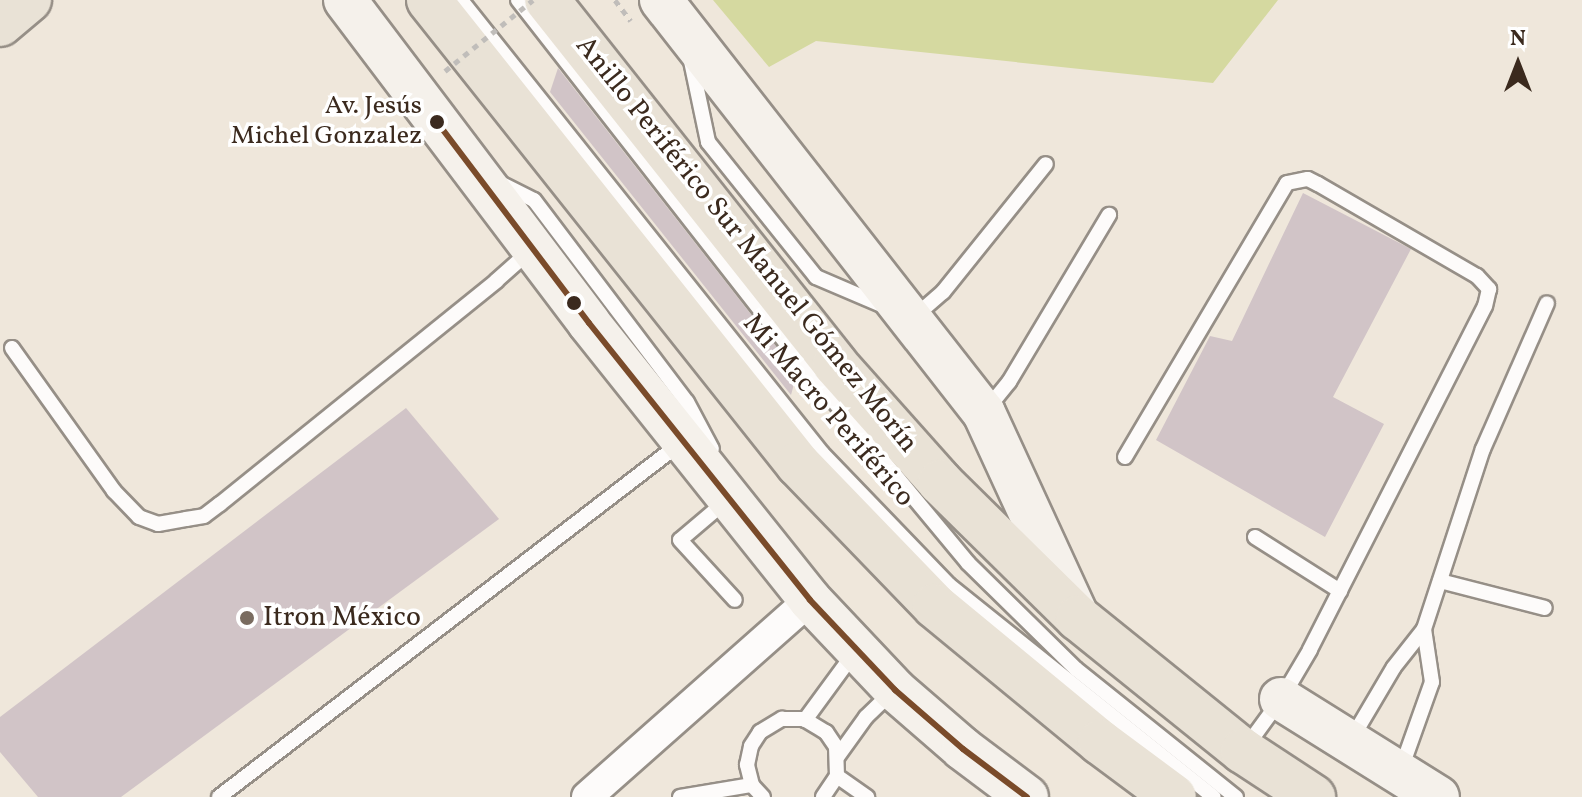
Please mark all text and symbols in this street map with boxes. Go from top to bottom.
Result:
north arrow [1478,24,1558,104]
text: N [1510,24,1526,55]
street label: Anillo Periférico Sur Manuel Gómez Morín [567,30,925,460]
place label: Av. Jesús Michel Gonzalez [231,91,422,152]
marker: Av. Jesús Michel Gonzalez [429,114,445,130]
unlabelled marker [566,295,582,311]
street label: Mi Macro Periférico [735,308,921,514]
place label: Itron México [263,601,421,635]
marker: Itron México [238,609,256,627]

